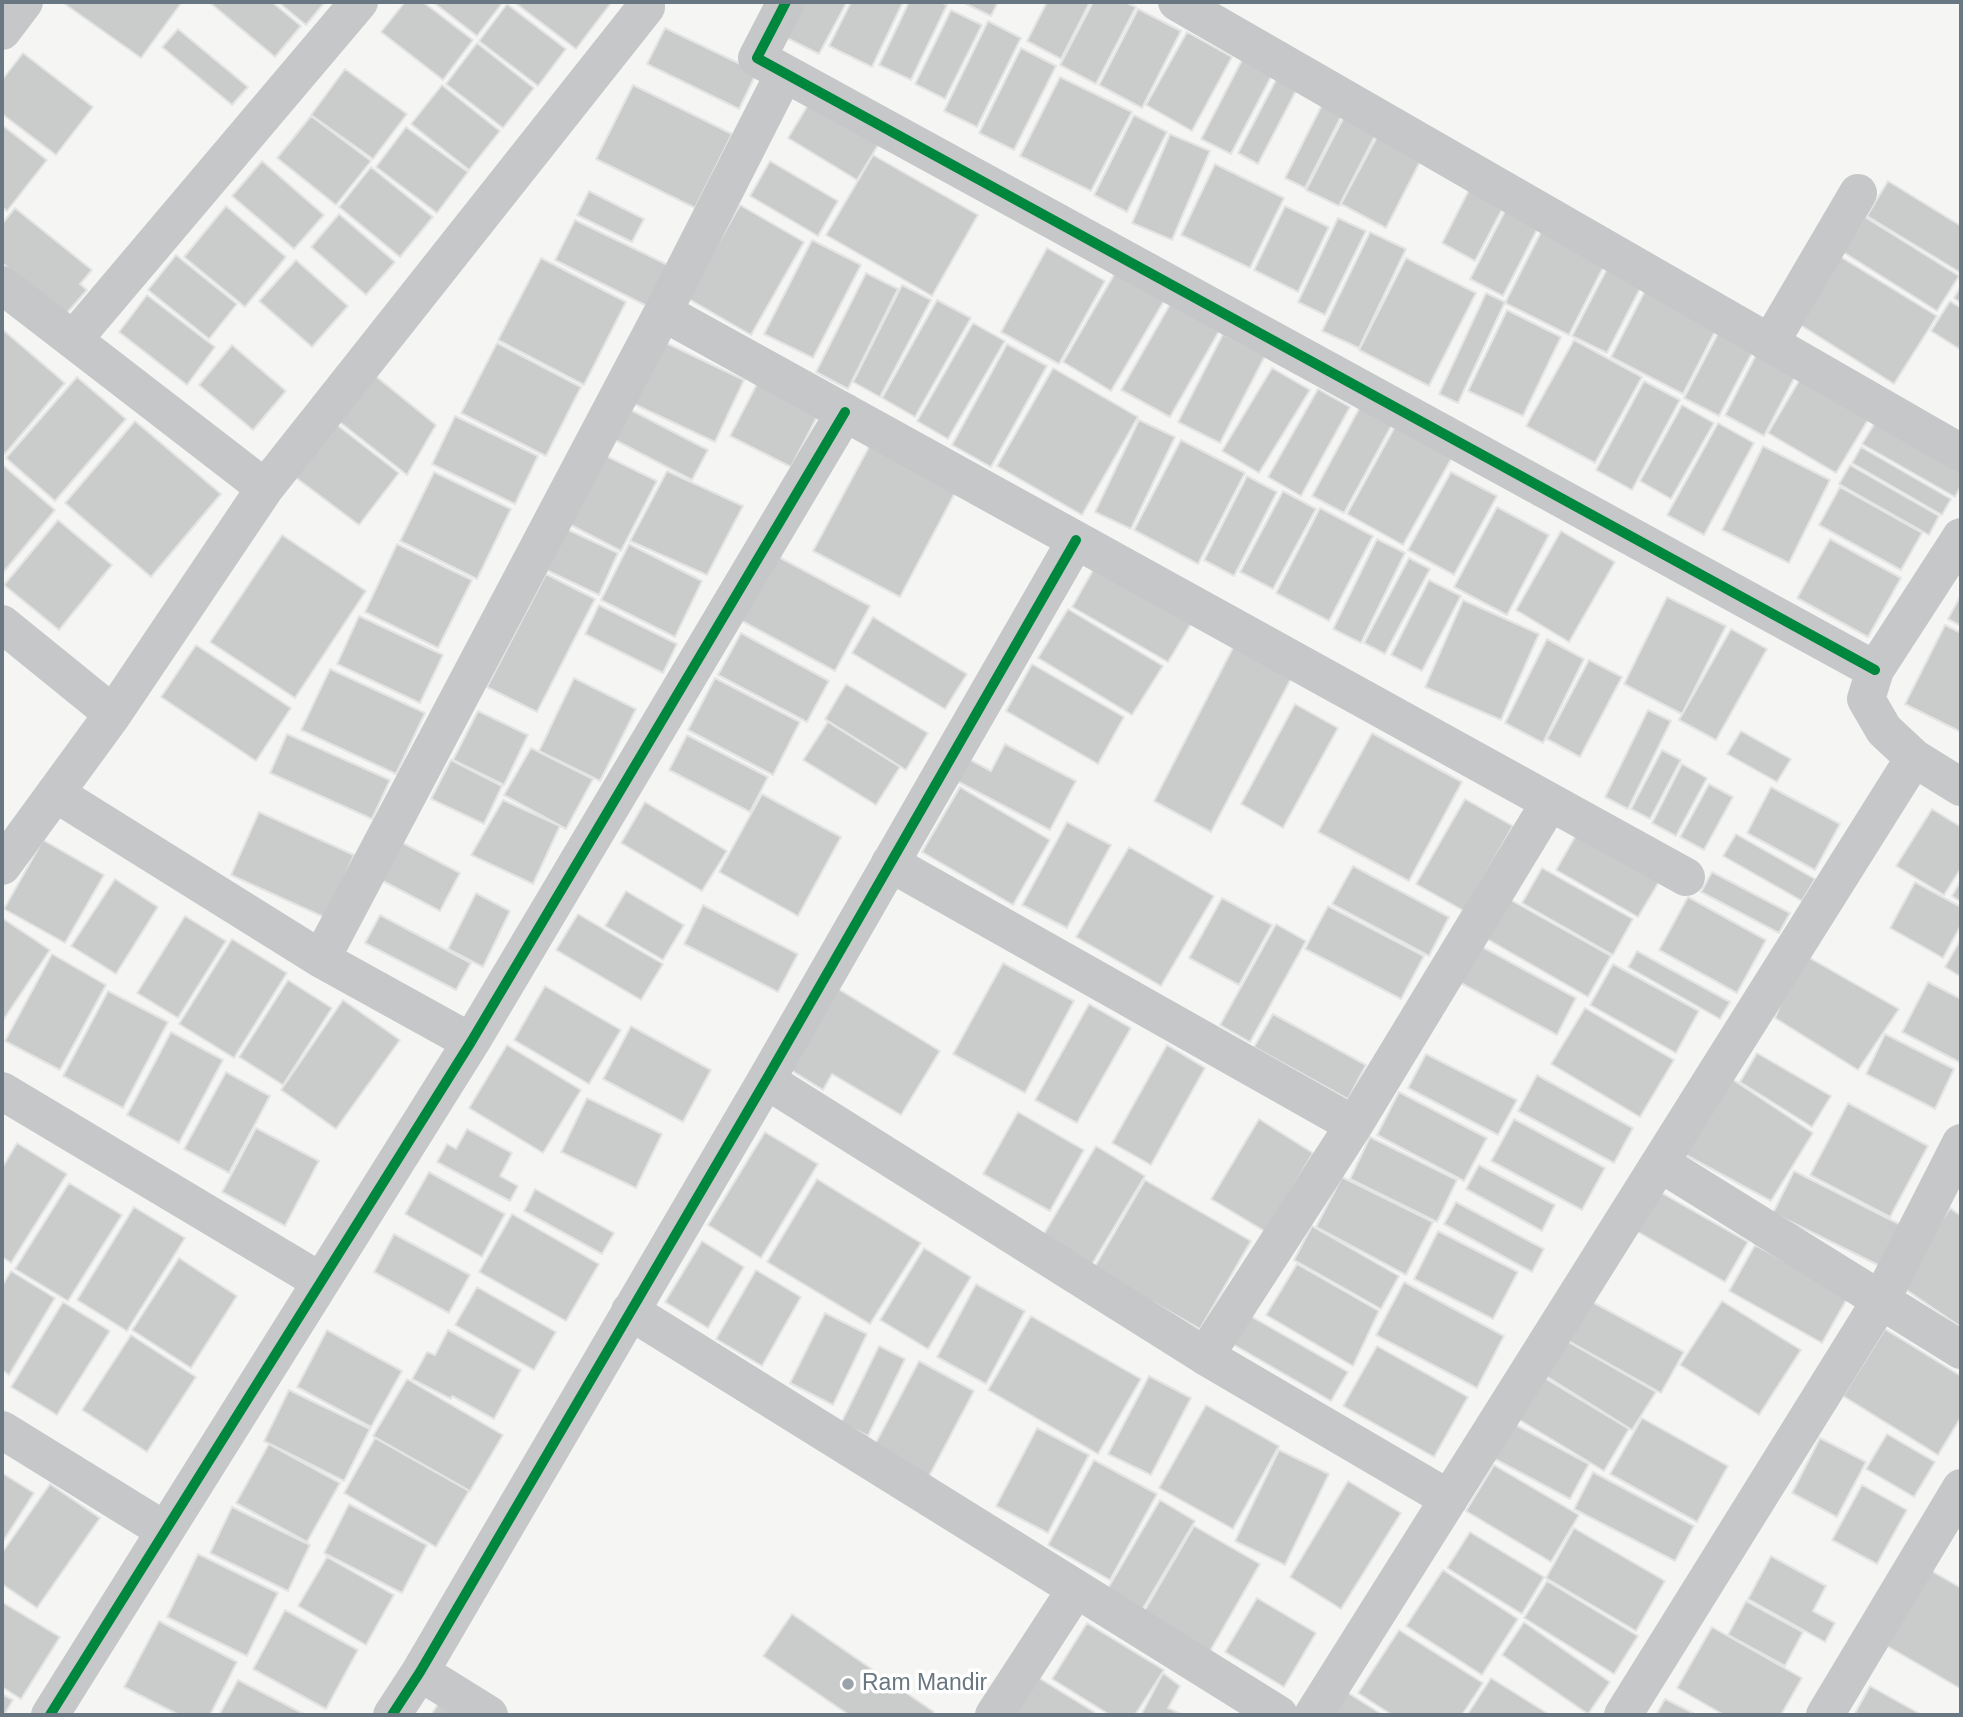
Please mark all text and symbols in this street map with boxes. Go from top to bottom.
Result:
place label: Ram Mandir [862,1670,987,1698]
marker: Ram Mandir [840,1676,856,1692]

